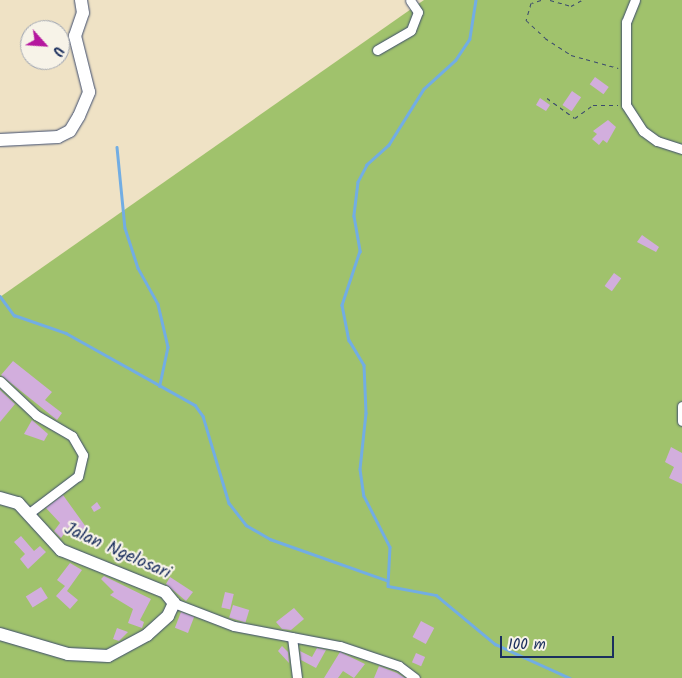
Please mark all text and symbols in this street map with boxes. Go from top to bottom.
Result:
north arrow [20,20,70,70]
text: U [46,43,69,60]
street label: Jalan Ngelosari [60,519,174,585]
scale bar [502,626,616,658]
text: 100 m [508,633,546,657]

